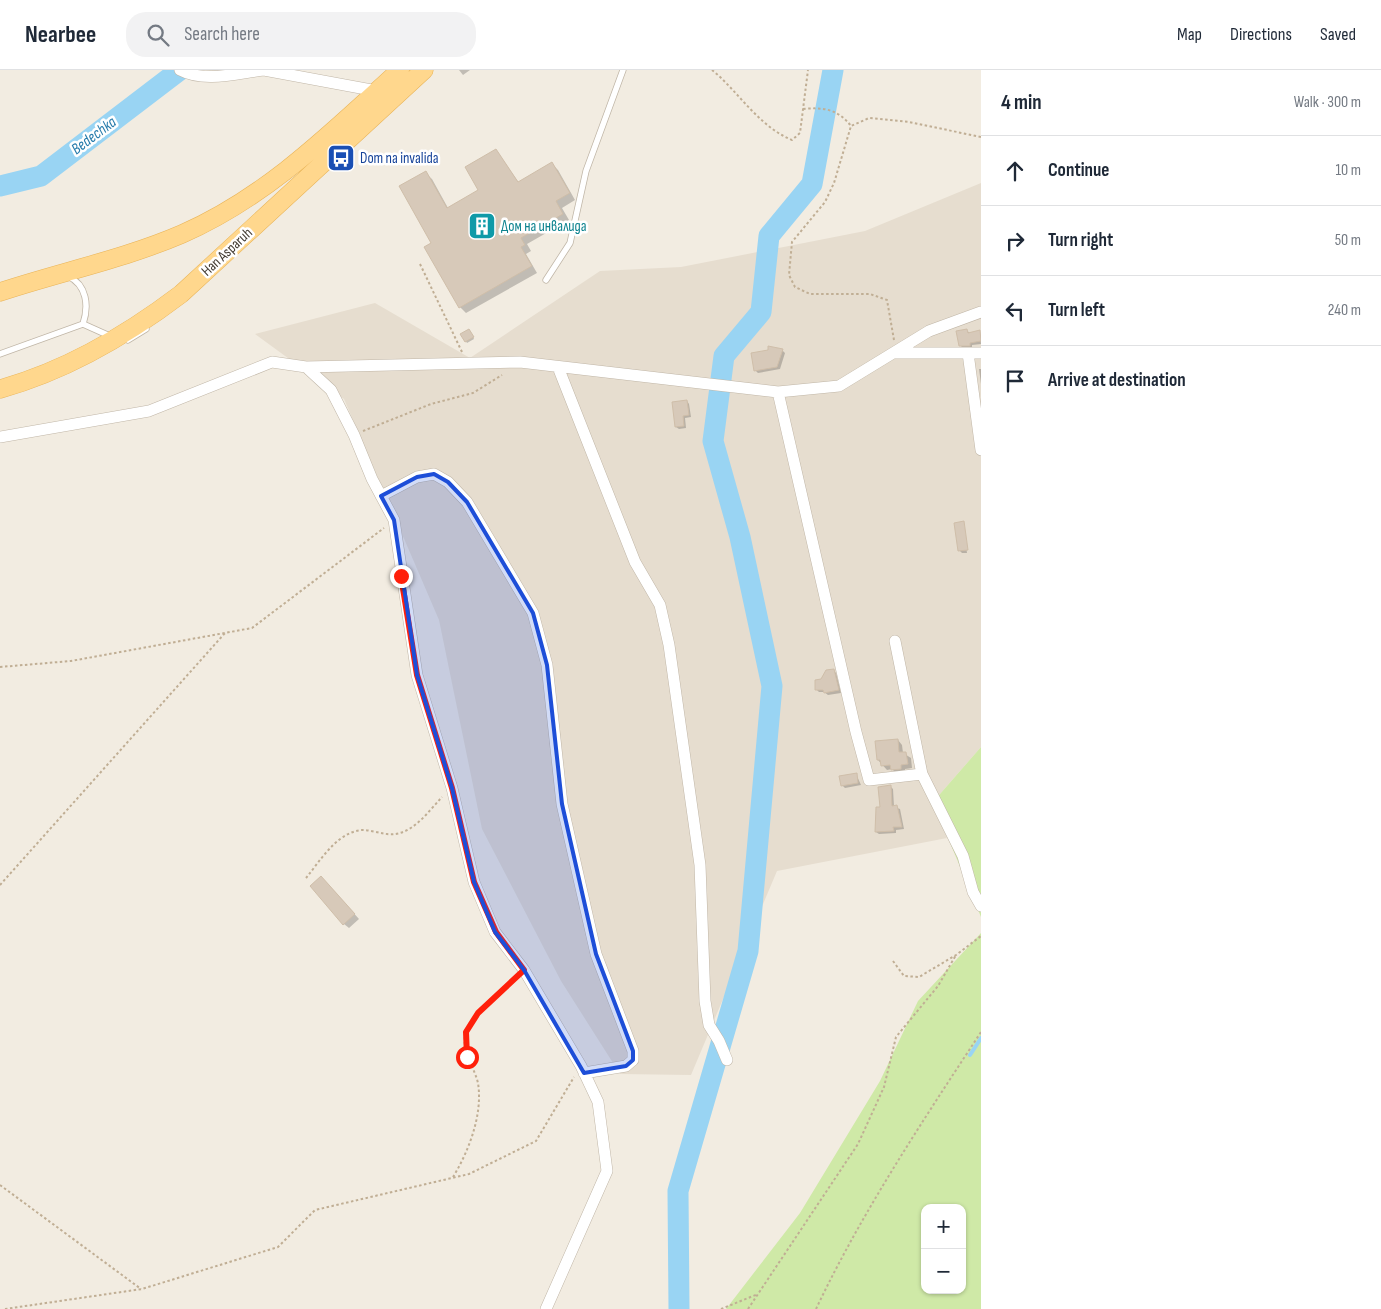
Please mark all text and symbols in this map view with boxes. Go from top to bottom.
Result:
search box [126,12,476,57]
text: Nearbee [25,20,96,49]
icon: search [144,21,172,49]
text: Search here [184,23,260,46]
text: Map [1177,24,1202,45]
text: Directions [1230,24,1292,45]
text: Saved [1320,24,1356,45]
text: 4 min [1001,90,1042,115]
text: Walk · 300 m [1294,93,1361,112]
water label: Bedechka [68,113,121,159]
bus stop icon: Dom na invalida [326,143,356,173]
place label: Dom na invalida [360,149,439,168]
icon: ahead [1001,157,1029,185]
text: Continue [1048,159,1109,182]
text: 10 m [1335,161,1361,180]
building icon: Дом на инвалида [467,211,497,241]
place label: Дом на инвалида [501,217,587,236]
street label: Han Asparuh [197,224,257,280]
icon: right [1001,227,1029,255]
text: Turn right [1048,229,1113,252]
text: 50 m [1335,231,1361,250]
icon: left [1001,297,1029,325]
text: Turn left [1048,299,1105,322]
text: 240 m [1328,301,1361,320]
icon: arrive [1001,367,1029,395]
text: Arrive at destination [1048,369,1186,392]
route end [390,565,413,588]
route start [456,1046,479,1069]
map controls [921,1204,966,1294]
button: + [921,1204,966,1249]
button: − [921,1249,966,1294]

